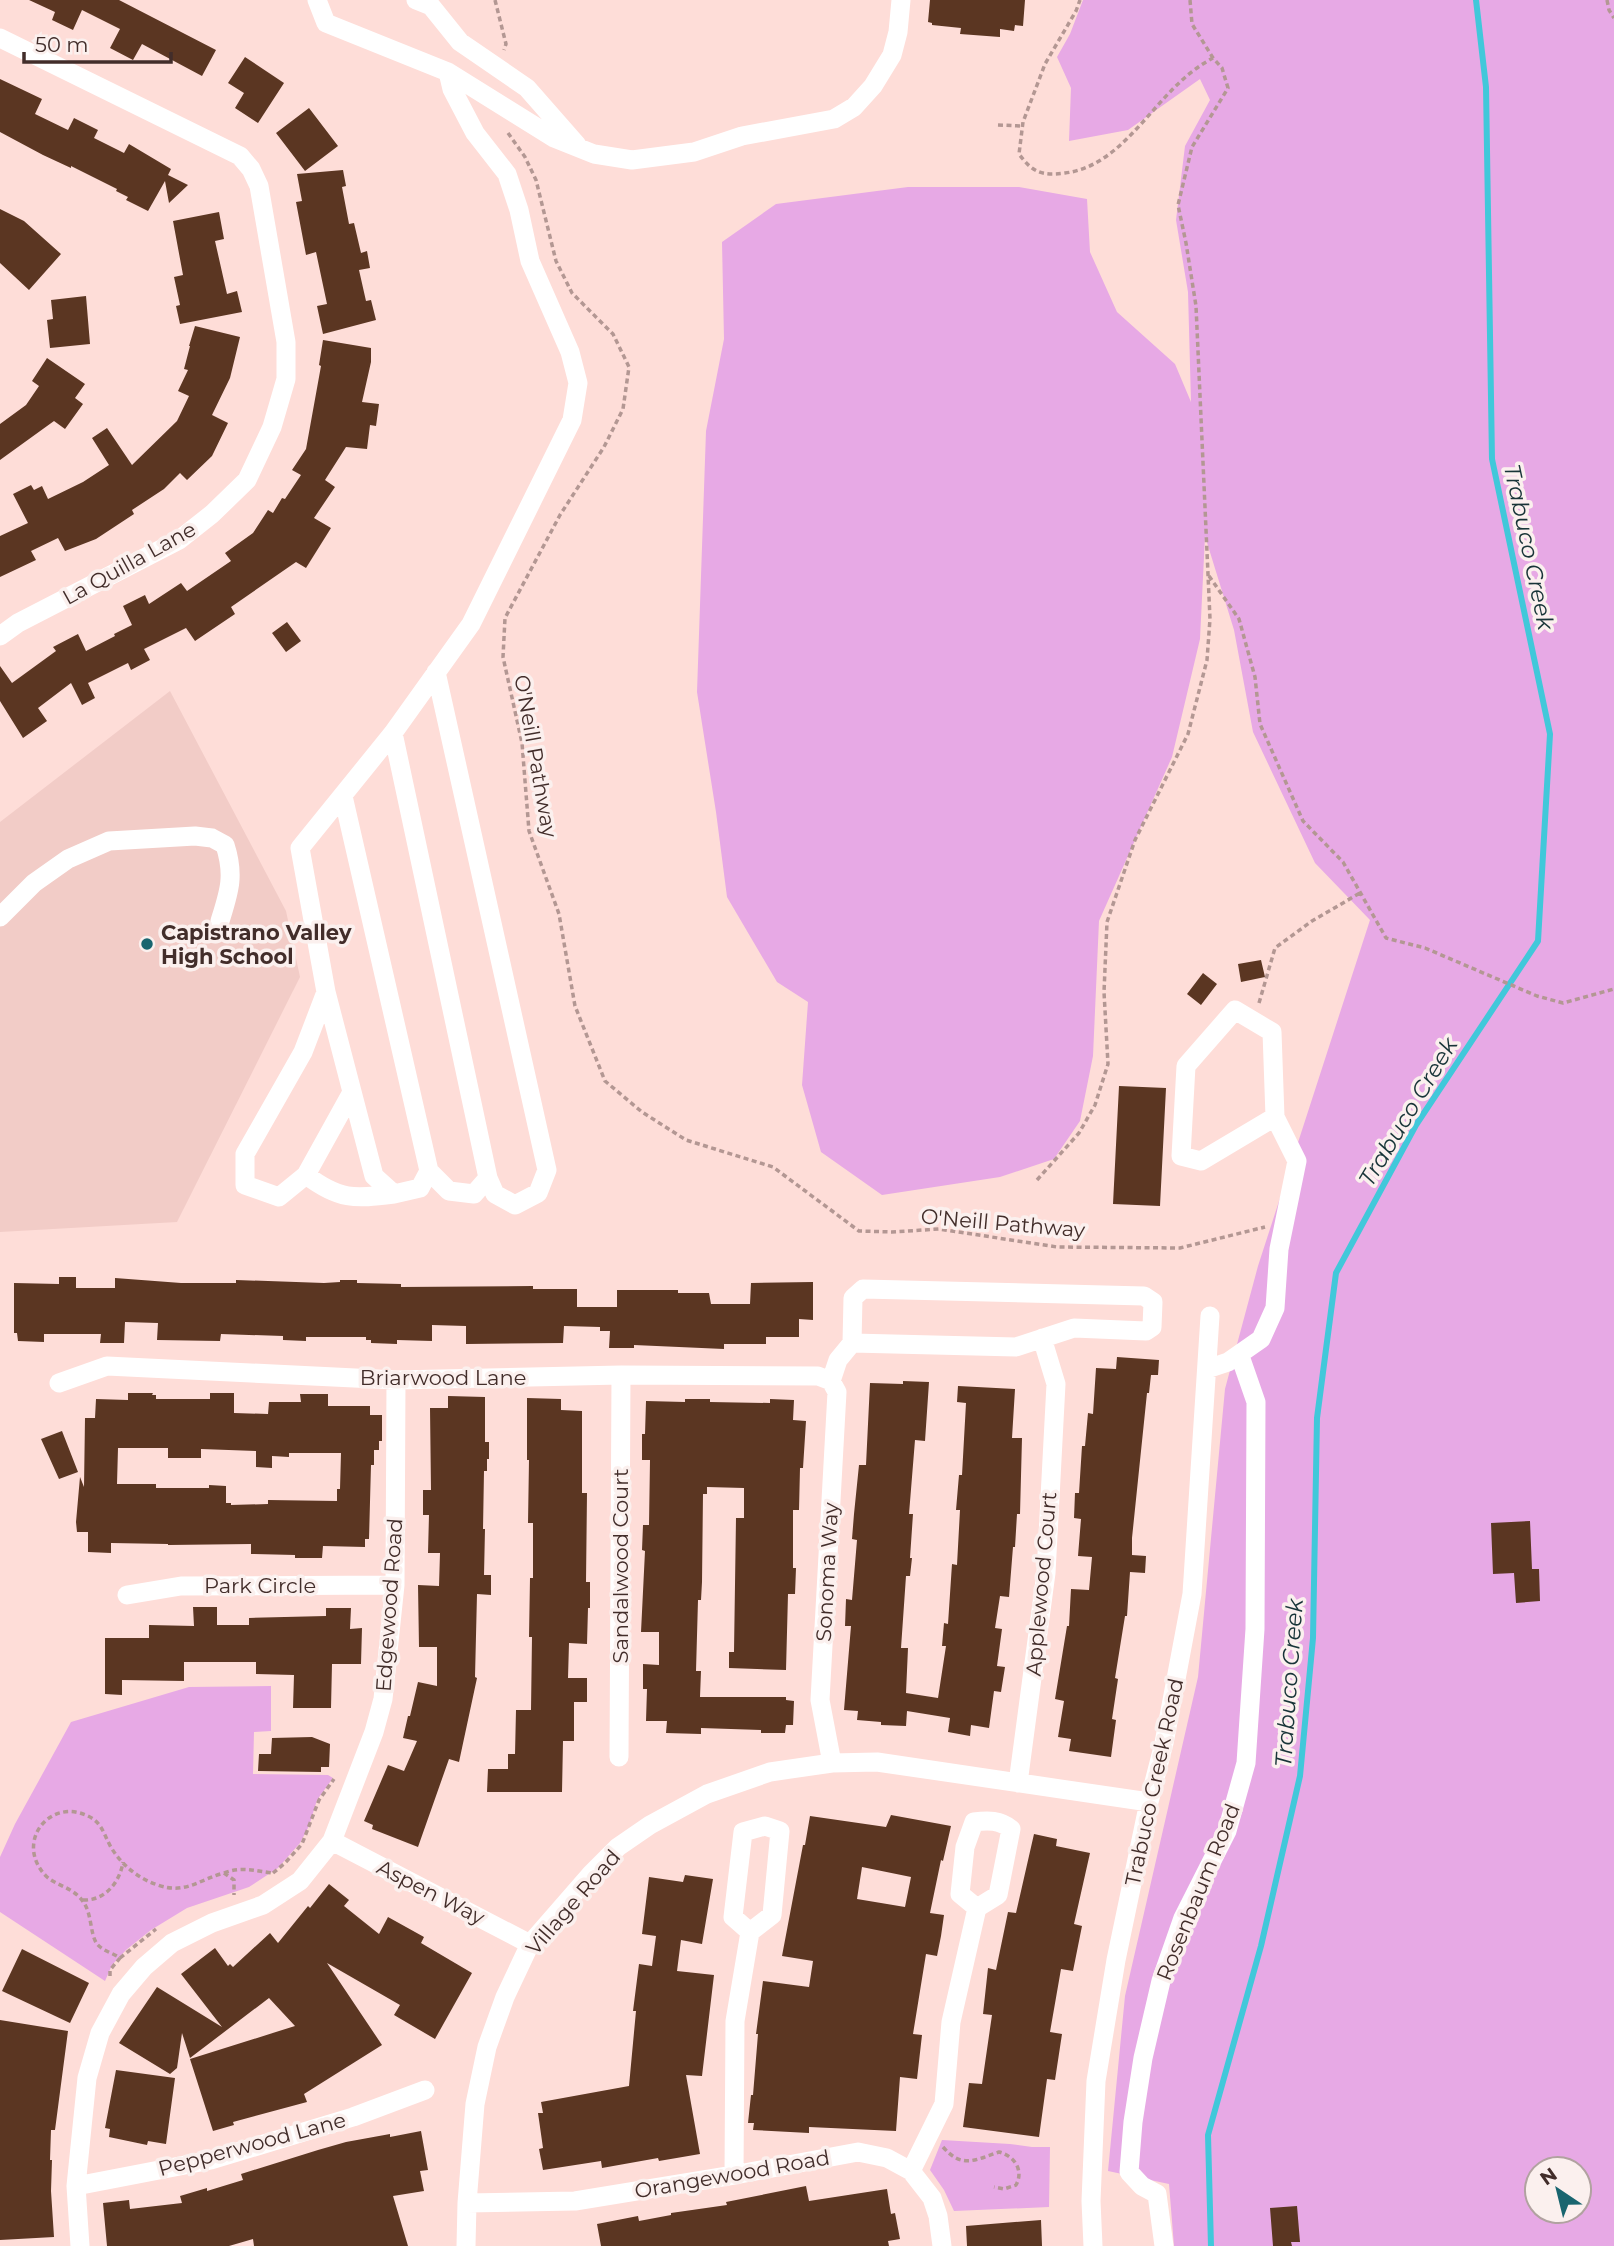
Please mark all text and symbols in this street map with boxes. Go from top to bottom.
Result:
scale bar [24,21,172,65]
text: 50 m [35,32,89,57]
water label: Trabuco Creek [1498,462,1560,634]
street label: La Quilla Lane [58,516,200,610]
street label: O'Neill Pathway [509,673,563,840]
place label: Capistrano Valley High School [161,920,352,969]
marker: Capistrano Valley High School [139,936,155,952]
water label: Trabuco Creek [1353,1031,1464,1191]
street label: O'Neill Pathway [920,1203,1087,1243]
street label: Briarwood Lane [360,1365,526,1390]
street label: Sandalwood Court [608,1469,633,1663]
street label: Applewood Court [1020,1491,1062,1677]
street label: Sonoma Way [811,1501,843,1642]
street label: Edgewood Road [370,1517,408,1693]
street label: Park Circle [204,1573,316,1598]
water label: Trabuco Creek [1269,1597,1309,1768]
street label: Trabuco Creek Road [1120,1676,1188,1888]
street label: Rosenbaum Road [1151,1800,1245,1984]
street label: Village Road [521,1844,625,1960]
street label: Aspen Way [373,1854,490,1930]
street label: Pepperwood Lane [155,2107,349,2181]
street label: Orangewood Road [632,2145,832,2203]
north arrow [1523,2155,1593,2225]
text: N [1536,2163,1561,2190]

